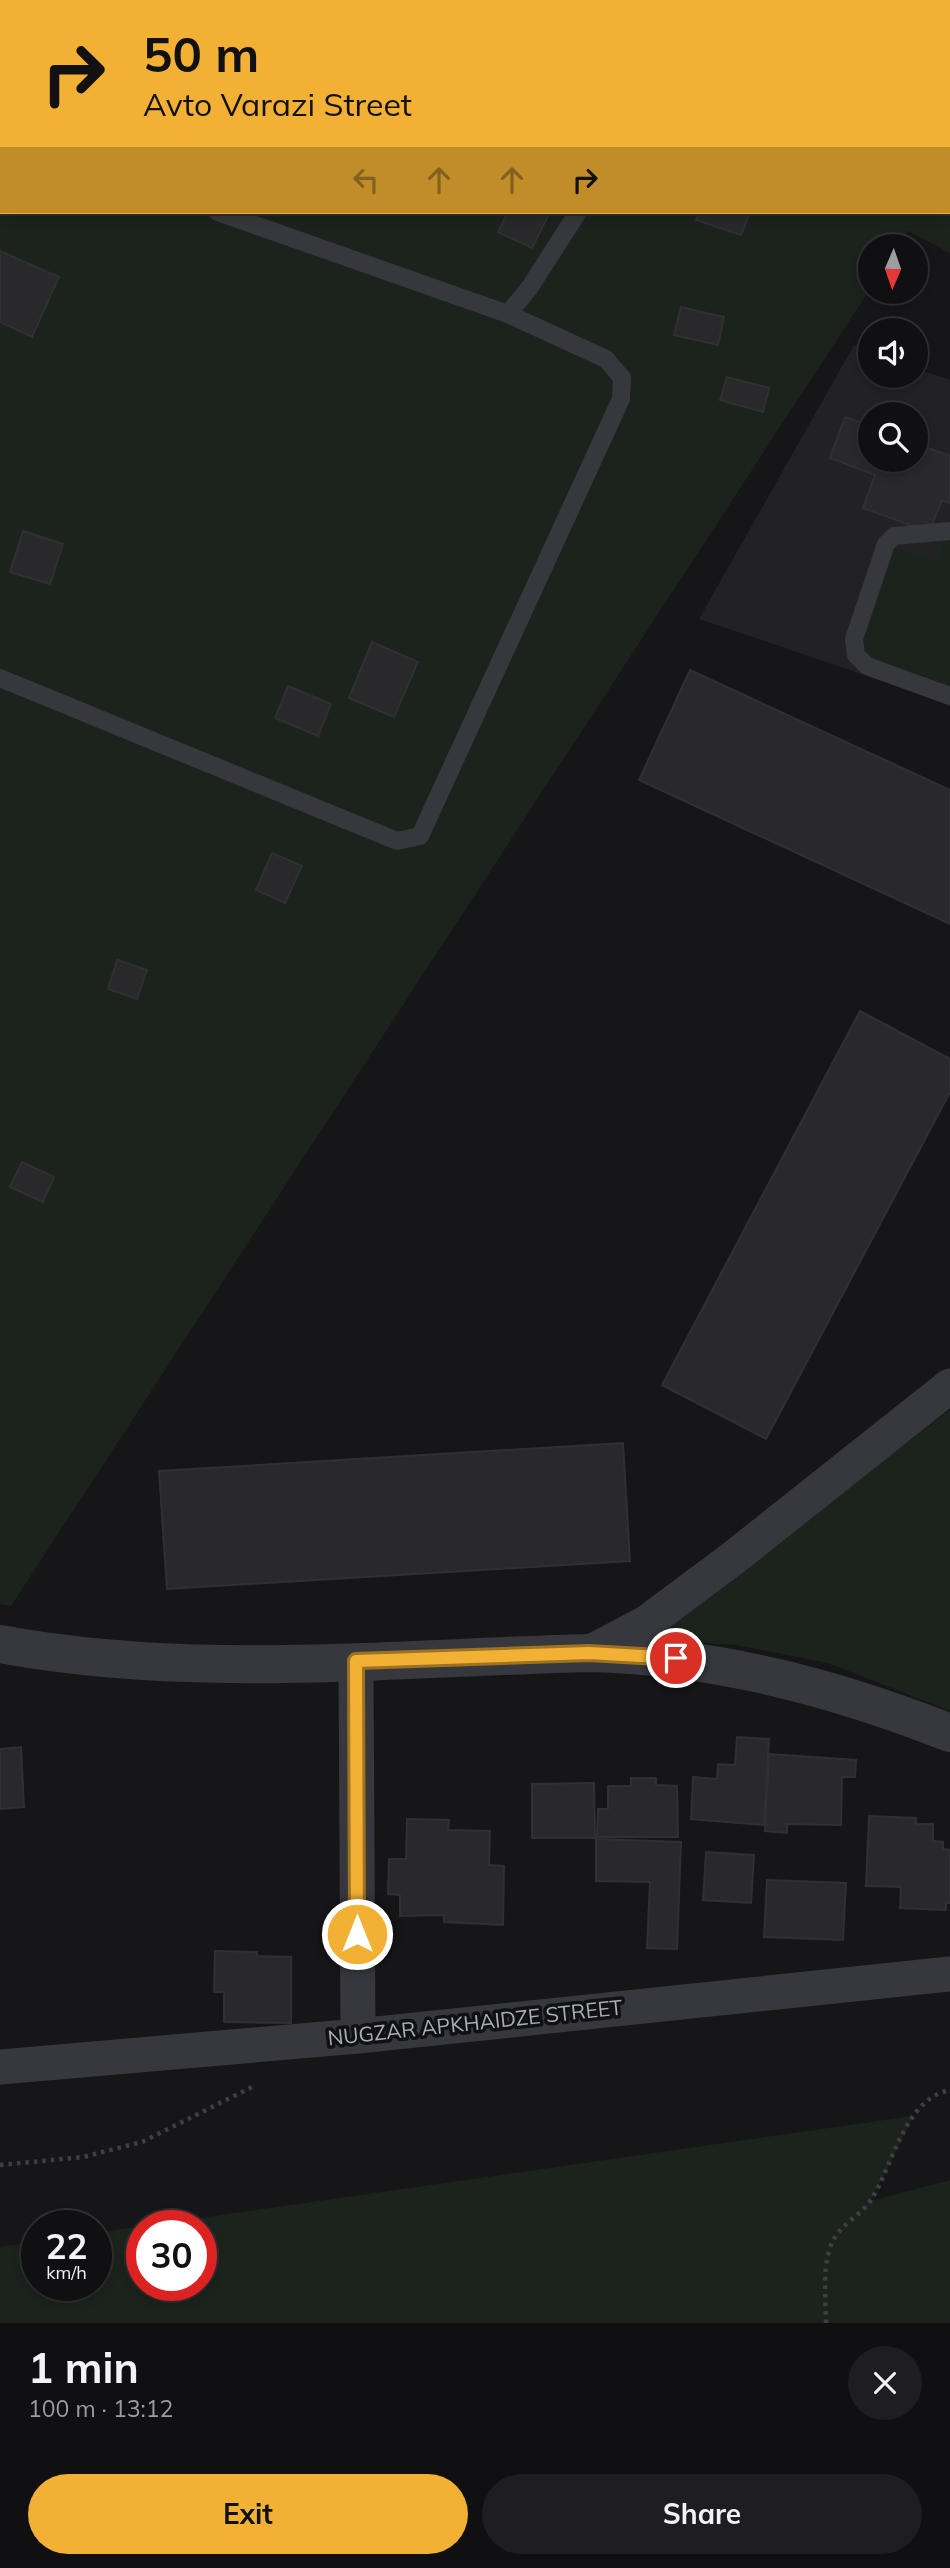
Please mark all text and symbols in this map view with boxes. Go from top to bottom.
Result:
text: 50 m [143,23,259,84]
icon: right [28,28,119,119]
text: Avto Varazi Street [143,84,412,124]
icon: left [347,161,385,199]
icon: ahead [420,161,458,199]
icon: ahead [493,161,531,199]
icon: right [566,161,604,199]
north arrow [858,234,928,304]
map controls [858,234,928,472]
button: sound [858,318,928,388]
button: search [858,402,928,472]
pin [646,1628,706,1688]
icon: arrive [657,1639,695,1677]
position arrow [320,1897,394,1971]
street label: NUGZAR APKHAIDZE STREET [326,1994,624,2050]
speed limit sign: 30 [126,2210,217,2301]
text: 22 [45,2224,88,2268]
text: km/h [46,2261,87,2284]
text: 1 min [28,2341,139,2394]
button: close [848,2346,922,2420]
text: 100 m · 13:12 [28,2394,173,2423]
button: Exit [28,2474,468,2554]
button: Share [482,2474,922,2554]

